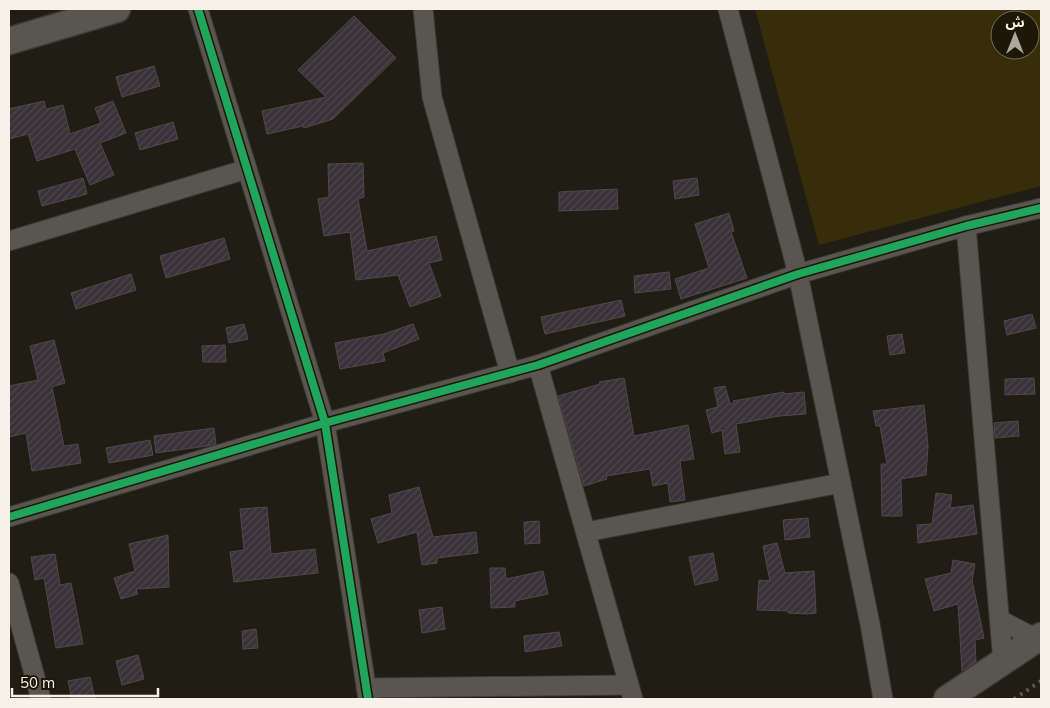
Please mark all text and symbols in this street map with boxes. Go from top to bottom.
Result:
north arrow [990,10,1040,60]
text: ش [1005,13,1025,31]
scale bar [12,666,159,698]
text: 50 m [20,673,55,692]

